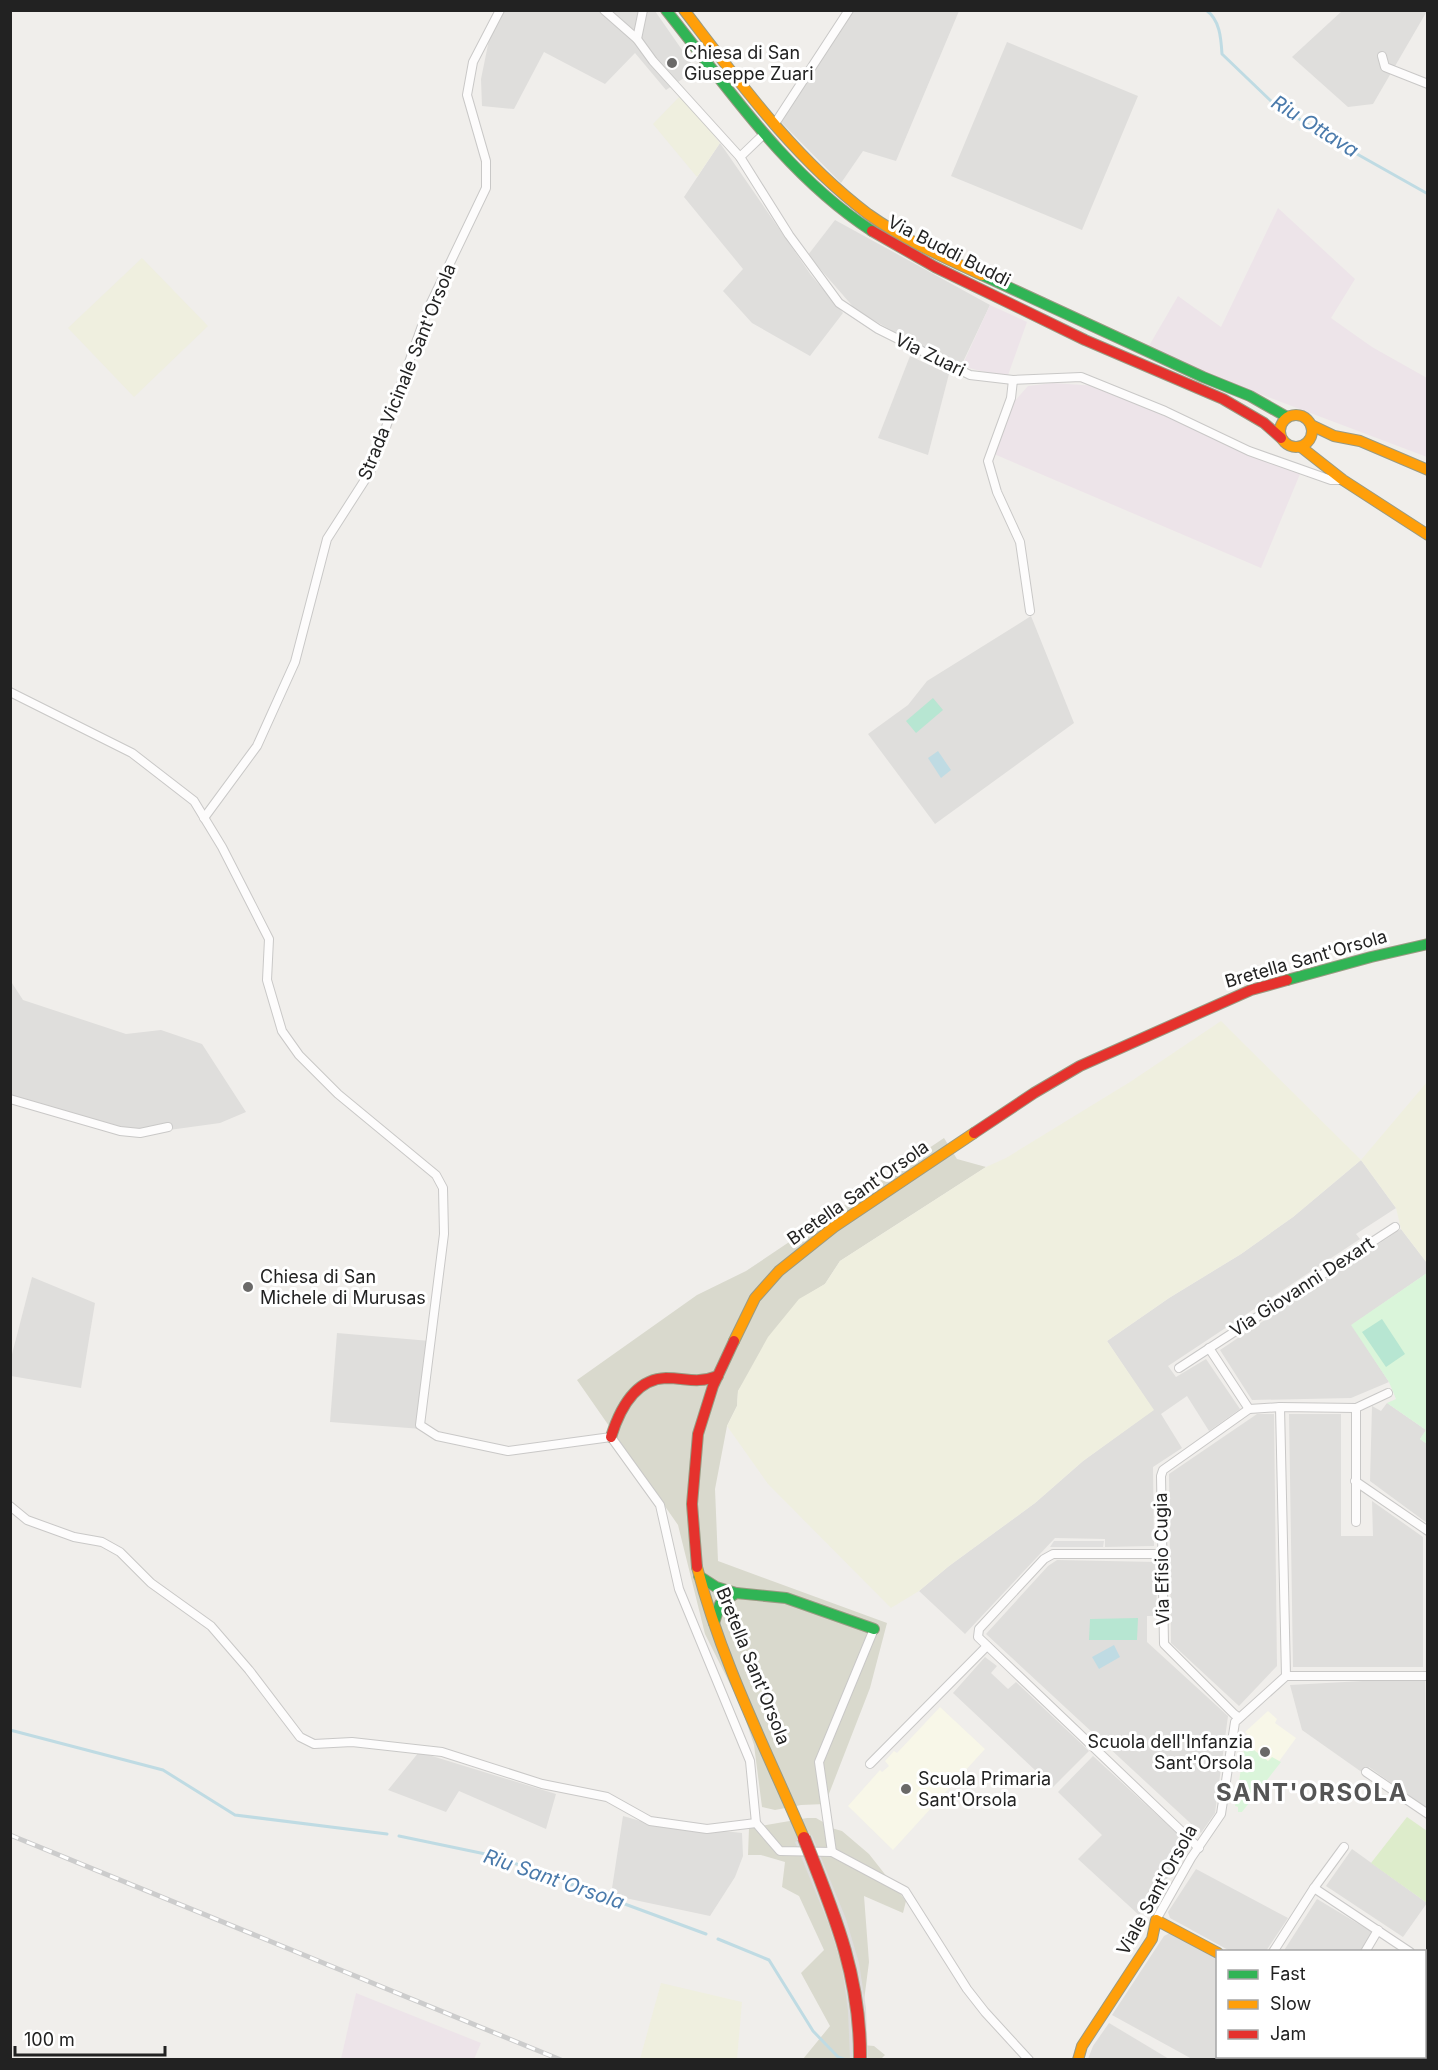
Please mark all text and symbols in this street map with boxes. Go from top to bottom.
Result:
place label: Chiesa di San Giuseppe Zuari [684,42,814,84]
marker: Chiesa di San Giuseppe Zuari [665,56,679,70]
water label: Riu Ottava [1267,90,1363,162]
street label: Via Buddi Buddi [884,211,1014,290]
street label: Strada Vicinale Sant'Orsola [353,261,460,483]
street label: Via Zuari [892,329,969,381]
street label: Bretella Sant'Orsola [1222,925,1389,992]
street label: Bretella Sant'Orsola [783,1136,932,1249]
street label: Via Giovanni Dexart [1226,1232,1378,1341]
place label: Chiesa di San Michele di Murusas [260,1266,426,1308]
marker: Chiesa di San Michele di Murusas [241,1280,255,1294]
street label: Via Efisio Cugia [1150,1492,1173,1626]
street label: Bretella Sant'Orsola [712,1584,795,1748]
place label: Scuola dell'Infanzia Sant'Orsola [1088,1731,1253,1773]
marker: Scuola dell'Infanzia Sant'Orsola [1258,1745,1272,1759]
place label: Scuola Primaria Sant'Orsola [918,1768,1051,1810]
district label: SANT'ORSOLA [1216,1778,1408,1807]
marker: Scuola Primaria Sant'Orsola [899,1782,913,1796]
street label: Viale Sant'Orsola [1112,1821,1201,1959]
water label: Riu Sant'Orsola [481,1844,627,1914]
legend [1216,1950,1426,2058]
text: Fast [1270,1963,1306,1984]
text: Slow [1270,1993,1311,2014]
scale bar [15,2019,165,2057]
text: Jam [1270,2023,1306,2044]
text: 100 m [24,2029,75,2050]

